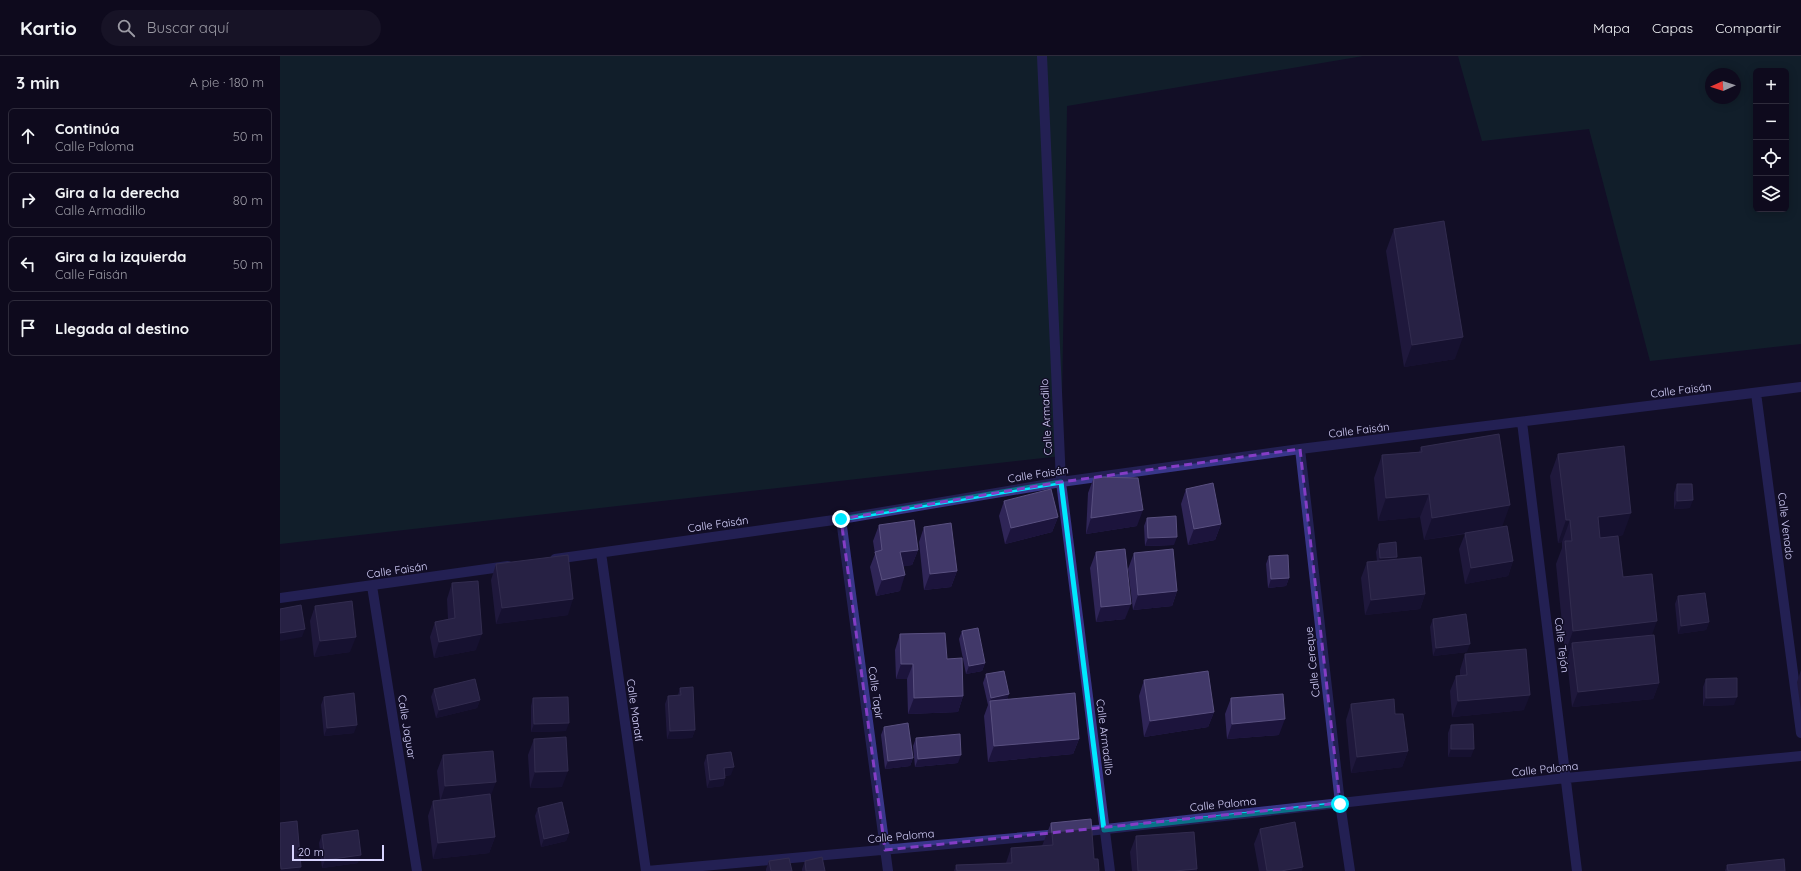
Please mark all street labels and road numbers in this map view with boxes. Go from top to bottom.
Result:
street label: Calle Armadillo [1037,378,1055,456]
street label: Calle Faisán [1650,379,1712,401]
street label: Calle Faisán [1328,419,1390,441]
street label: Calle Faisán [1007,462,1069,486]
street label: Calle Venado [1775,492,1797,561]
street label: Calle Faisán [687,513,749,535]
street label: Calle Faisán [366,559,428,581]
street label: Calle Tejón [1552,617,1572,673]
street label: Calle Cereque [1301,626,1323,698]
street label: Calle Tapir [865,666,887,721]
street label: Calle Manatí [624,678,646,743]
street label: Calle Jaguar [395,694,419,761]
street label: Calle Armadillo [1093,698,1117,776]
street label: Calle Paloma [1511,759,1579,779]
street label: Calle Paloma [1189,794,1257,814]
street label: Calle Paloma [867,826,935,846]

